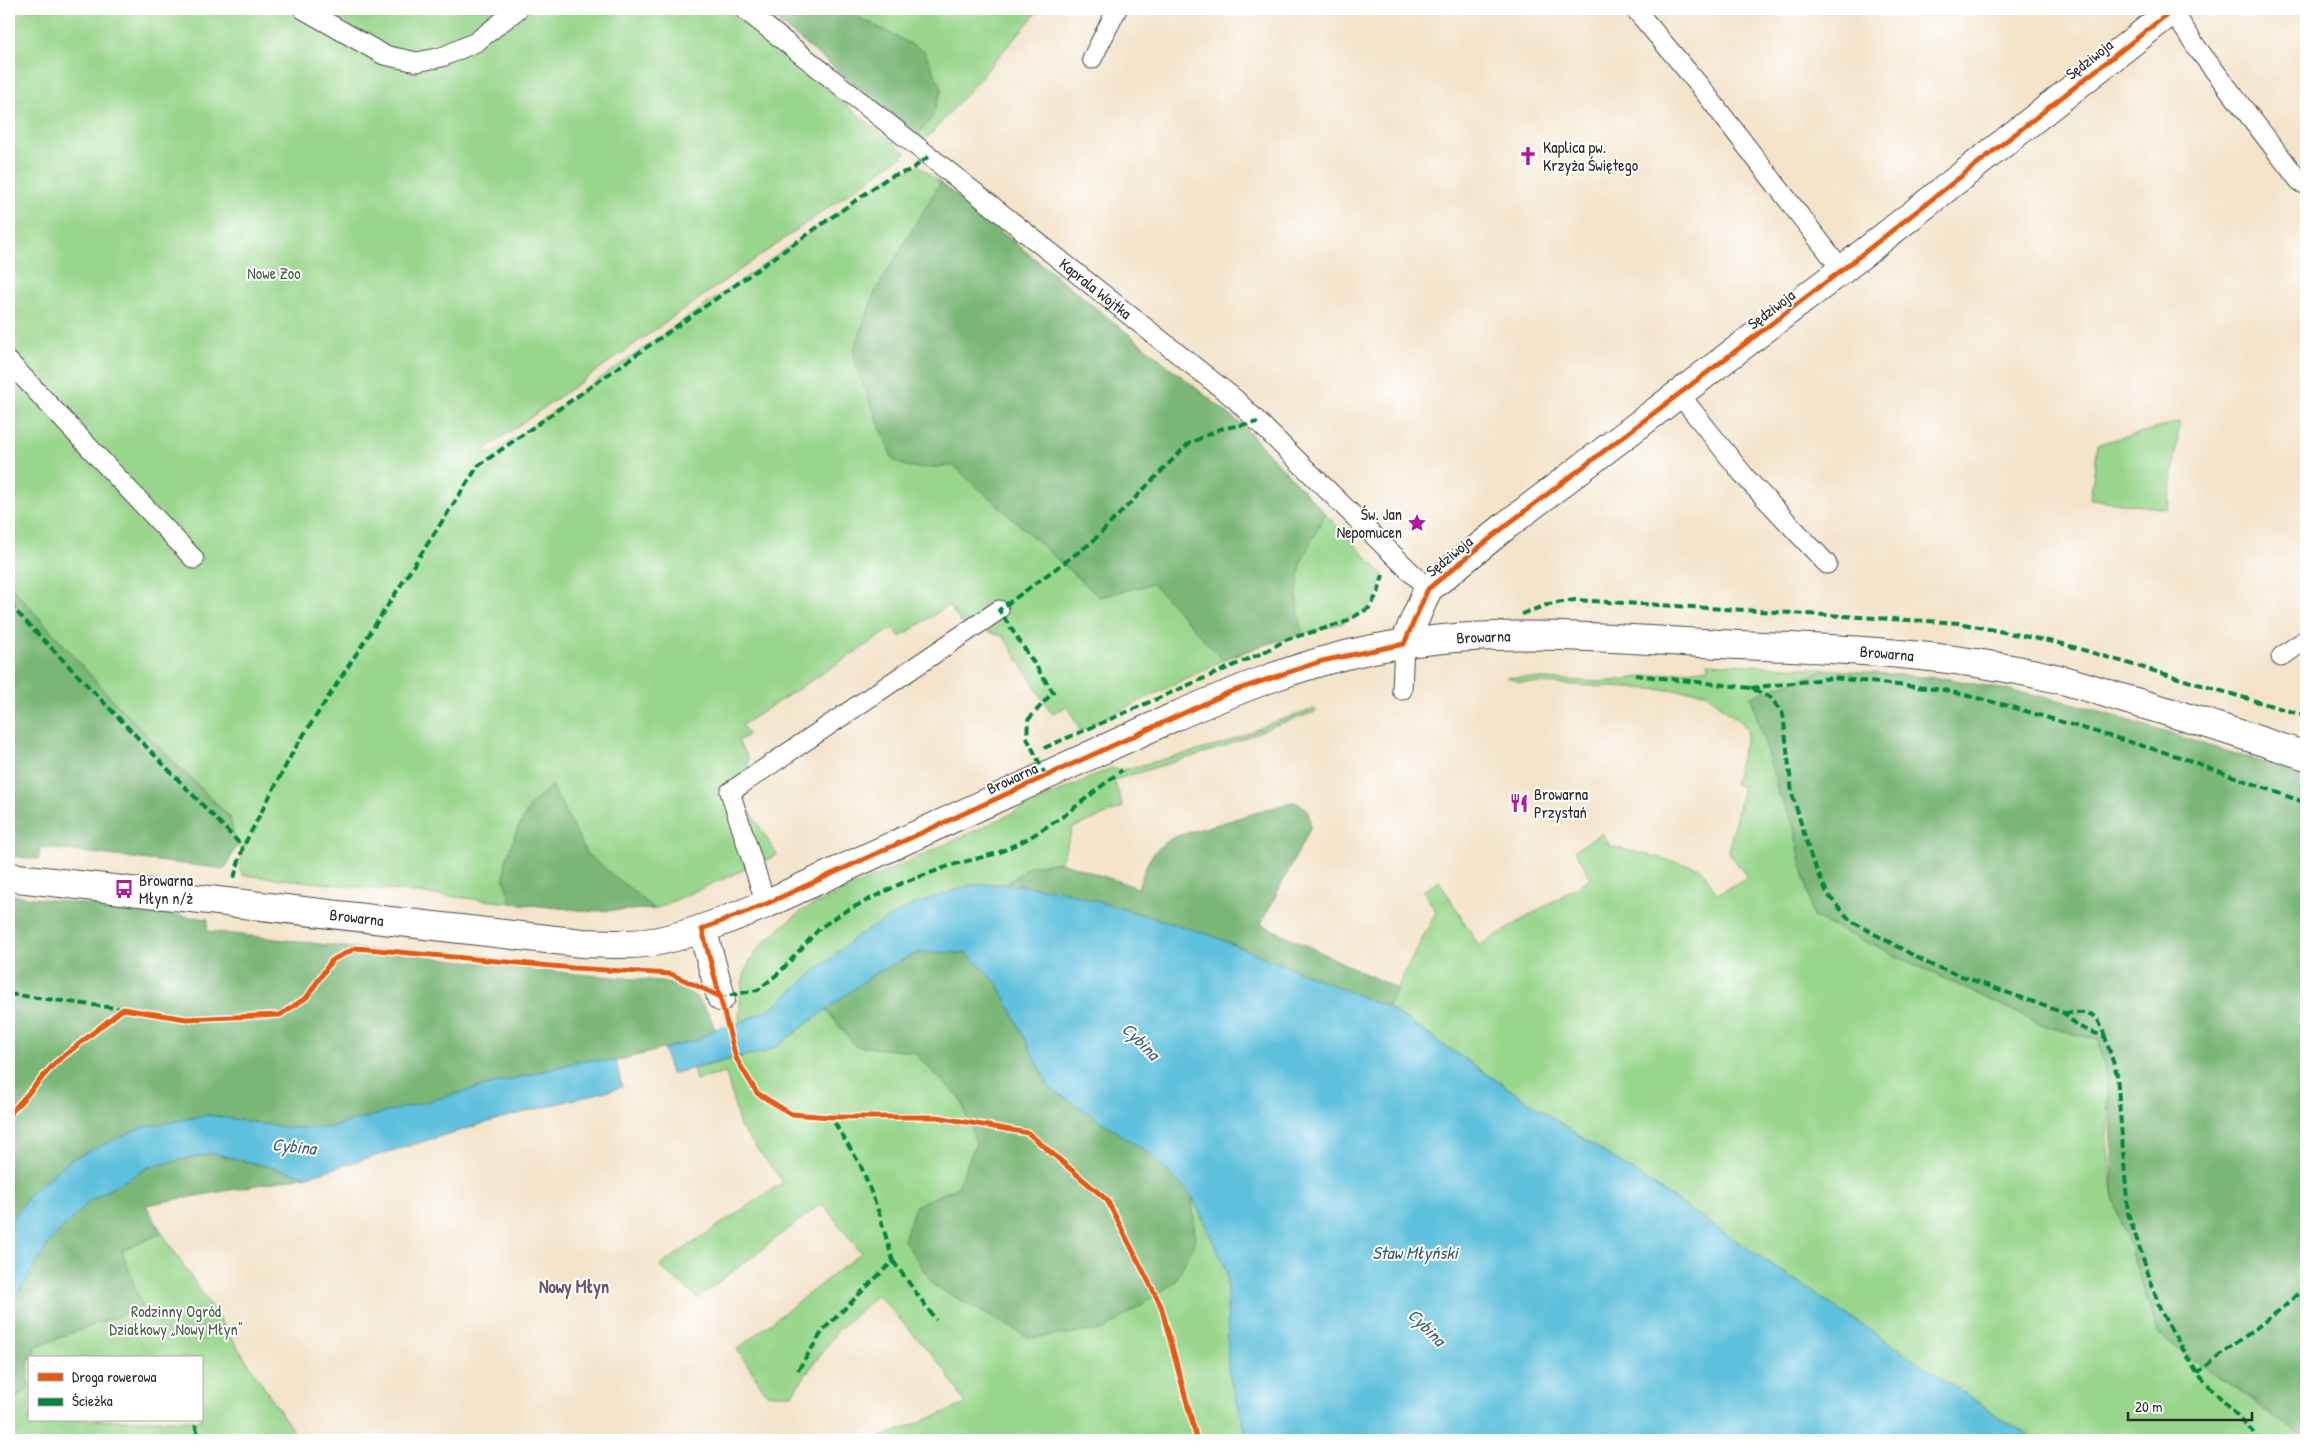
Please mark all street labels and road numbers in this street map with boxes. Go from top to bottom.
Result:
street label: Sędziwoja [2061,34,2117,84]
street label: Kaprala Wojtka [1055,253,1136,324]
street label: Sędziwoja [1743,284,1799,334]
street label: Sędziwoja [1421,530,1477,582]
street label: Browarna [1456,625,1511,649]
street label: Browarna [1859,640,1915,666]
street label: Browarna [983,757,1041,799]
street label: Browarna [329,903,385,931]

